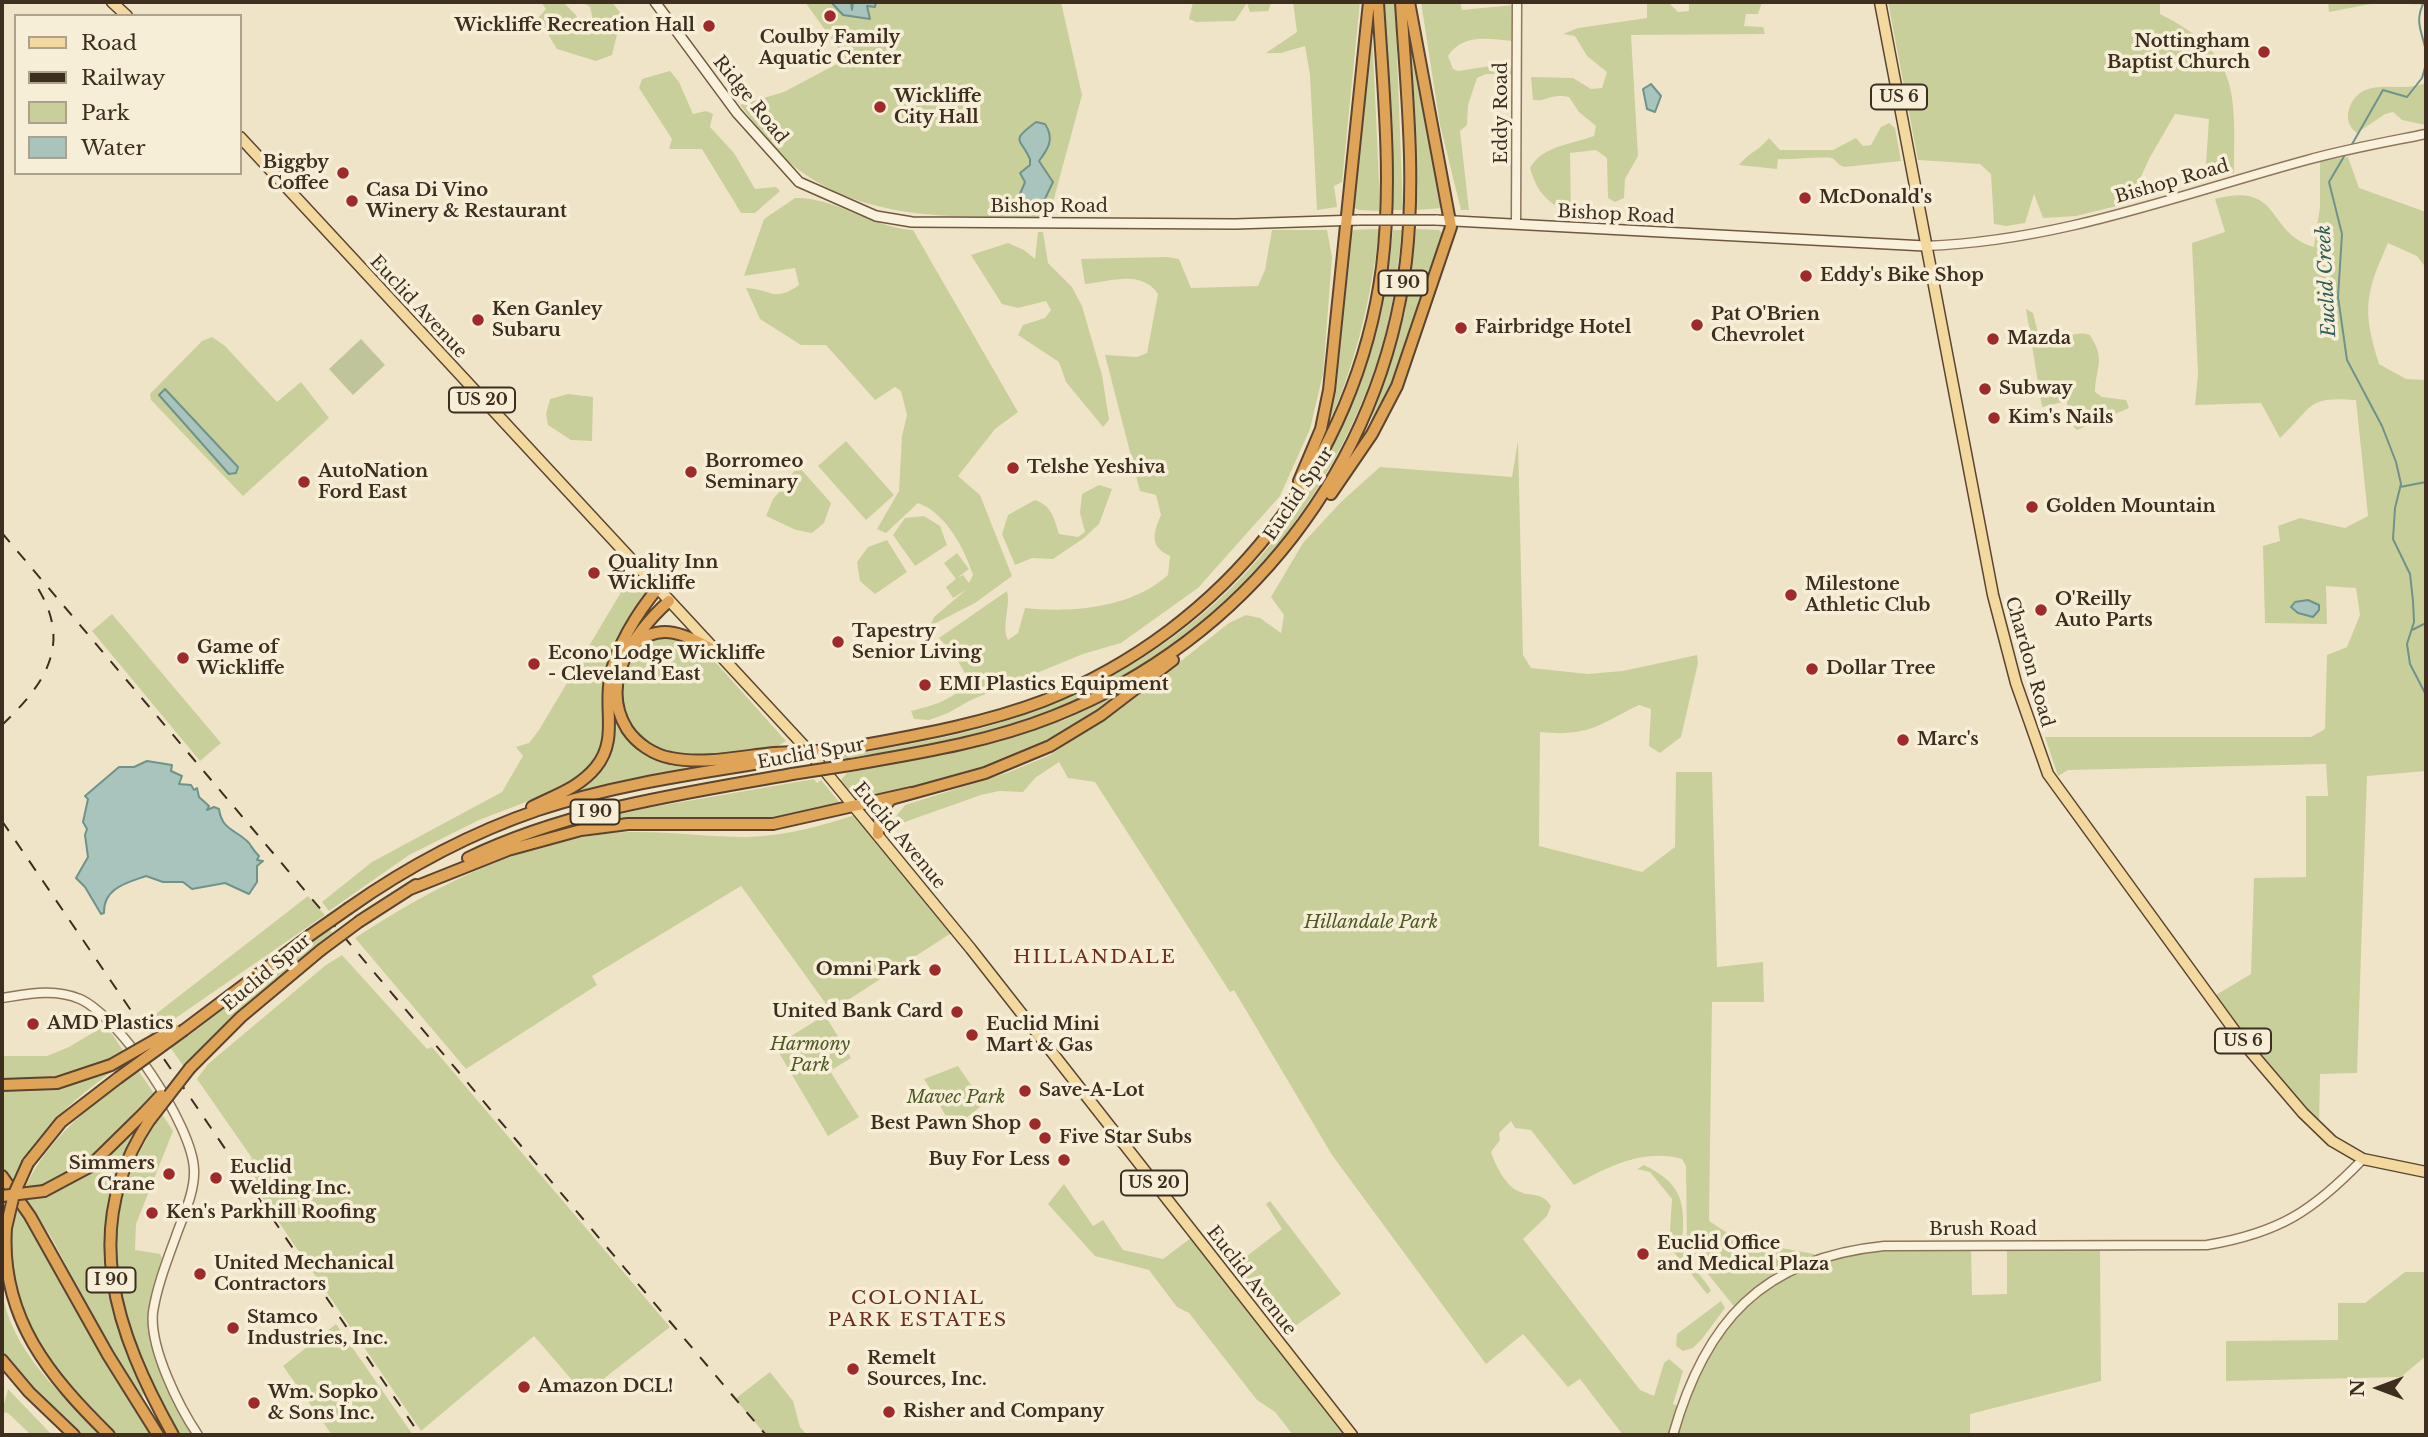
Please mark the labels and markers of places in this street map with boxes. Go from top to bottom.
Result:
marker: Coulby Family Aquatic Center [822,8,838,24]
place label: Wickliffe Recreation Hall [454,15,695,37]
marker: Wickliffe Recreation Hall [701,18,717,34]
place label: Coulby Family Aquatic Center [759,27,901,70]
place label: Nottingham Baptist Church [2107,31,2250,74]
marker: Nottingham Baptist Church [2256,44,2272,60]
place label: Wickliffe City Hall [894,86,982,128]
marker: Wickliffe City Hall [872,99,888,115]
place label: Biggby Coffee [263,152,329,194]
marker: Biggby Coffee [335,165,351,181]
place label: Casa Di Vino Winery & Restaurant [366,180,567,222]
place label: McDonald's [1819,187,1932,209]
marker: McDonald's [1797,190,1813,206]
marker: Casa Di Vino Winery & Restaurant [344,193,360,209]
place label: Eddy's Bike Shop [1820,265,1984,287]
marker: Eddy's Bike Shop [1798,268,1814,284]
place label: Ken Ganley Subaru [492,299,602,342]
place label: Pat O'Brien Chevrolet [1711,304,1820,346]
marker: Ken Ganley Subaru [470,312,486,328]
place label: Fairbridge Hotel [1475,317,1631,339]
marker: Pat O'Brien Chevrolet [1689,317,1705,333]
marker: Fairbridge Hotel [1453,320,1469,336]
place label: Mazda [2007,328,2071,350]
marker: Mazda [1985,331,2001,347]
place label: Subway [1999,378,2073,400]
marker: Subway [1977,381,1993,397]
place label: Kim's Nails [2008,407,2113,429]
marker: Kim's Nails [1986,410,2002,426]
place label: Borromeo Seminary [705,451,803,494]
place label: Telshe Yeshiva [1027,457,1165,479]
marker: Telshe Yeshiva [1005,460,1021,476]
place label: AutoNation Ford East [318,461,428,504]
marker: Borromeo Seminary [683,464,699,480]
marker: AutoNation Ford East [296,474,312,490]
place label: Golden Mountain [2046,496,2216,518]
marker: Golden Mountain [2024,499,2040,515]
place label: Quality Inn Wickliffe [608,552,718,594]
marker: Quality Inn Wickliffe [586,565,602,581]
place label: Milestone Athletic Club [1805,574,1930,616]
marker: Milestone Athletic Club [1783,587,1799,603]
place label: O'Reilly Auto Parts [2055,589,2153,632]
marker: O'Reilly Auto Parts [2033,602,2049,618]
place label: Tapestry Senior Living [852,621,981,664]
marker: Tapestry Senior Living [830,634,846,650]
place label: Game of Wickliffe [197,637,285,680]
place label: Econo Lodge Wickliffe - Cleveland East [548,643,765,686]
marker: Game of Wickliffe [175,650,191,666]
marker: Econo Lodge Wickliffe - Cleveland East [526,656,542,672]
place label: Dollar Tree [1826,658,1936,680]
marker: Dollar Tree [1804,661,1820,677]
place label: EMI Plastics Equipment [939,674,1169,696]
marker: EMI Plastics Equipment [917,677,933,693]
place label: Marc's [1917,729,1979,751]
marker: Marc's [1895,732,1911,748]
place label: Omni Park [816,959,921,981]
marker: Omni Park [927,962,943,978]
place label: United Bank Card [772,1001,943,1023]
marker: United Bank Card [949,1004,965,1020]
place label: AMD Plastics [47,1013,173,1035]
place label: Euclid Mini Mart & Gas [986,1014,1100,1056]
marker: AMD Plastics [25,1016,41,1032]
marker: Euclid Mini Mart & Gas [964,1027,980,1043]
place label: Save-A-Lot [1039,1080,1144,1102]
marker: Save-A-Lot [1017,1083,1033,1099]
place label: Best Pawn Shop [870,1113,1021,1135]
marker: Best Pawn Shop [1027,1116,1043,1132]
place label: Five Star Subs [1059,1127,1192,1149]
marker: Five Star Subs [1037,1130,1053,1146]
place label: Buy For Less [929,1149,1050,1171]
marker: Buy For Less [1056,1152,1072,1168]
place label: Simmers Crane [69,1153,155,1196]
place label: Euclid Welding Inc. [230,1157,351,1200]
marker: Simmers Crane [161,1166,177,1182]
marker: Euclid Welding Inc. [208,1170,224,1186]
place label: Ken's Parkhill Roofing [166,1202,376,1224]
marker: Ken's Parkhill Roofing [144,1205,160,1221]
place label: Euclid Office and Medical Plaza [1657,1233,1829,1276]
marker: Euclid Office and Medical Plaza [1635,1246,1651,1262]
place label: United Mechanical Contractors [214,1253,394,1296]
marker: United Mechanical Contractors [192,1266,208,1282]
place label: Stamco Industries, Inc. [247,1307,388,1350]
marker: Stamco Industries, Inc. [225,1320,241,1336]
place label: Remelt Sources, Inc. [867,1348,987,1390]
marker: Remelt Sources, Inc. [845,1361,861,1377]
place label: Amazon DCL! [538,1376,673,1398]
marker: Amazon DCL! [516,1379,532,1395]
place label: Wm. Sopko & Sons Inc. [268,1382,378,1424]
marker: Wm. Sopko & Sons Inc. [246,1395,262,1411]
place label: Risher and Company [903,1401,1104,1423]
marker: Risher and Company [881,1404,897,1420]

